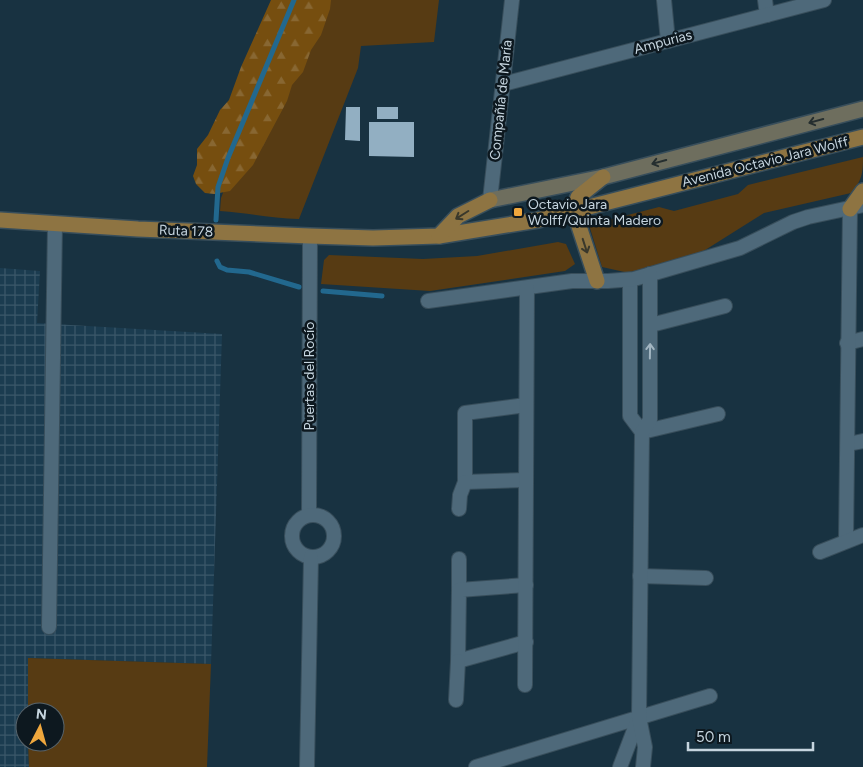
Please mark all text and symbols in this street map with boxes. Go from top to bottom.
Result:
street label: Ampurias [632,26,694,58]
street label: Compañía de María [486,39,516,161]
one-way arrow [808,117,824,126]
street label: Avenida Octavio Jara Wolff [680,133,851,191]
one-way arrow [651,158,667,168]
place label: Octavio Jara Wolff/Quinta Madero [528,196,661,229]
marker: Octavio Jara Wolff/Quinta Madero [512,206,524,218]
one-way arrow [455,209,469,220]
street label: Ruta 178 [159,222,213,240]
one-way arrow [581,238,591,254]
street label: Puertas del Rocío [301,322,318,430]
one-way arrow [645,343,655,360]
north arrow [15,702,65,752]
text: N [35,706,48,724]
scale bar [688,720,813,752]
text: 50 m [696,728,731,746]

